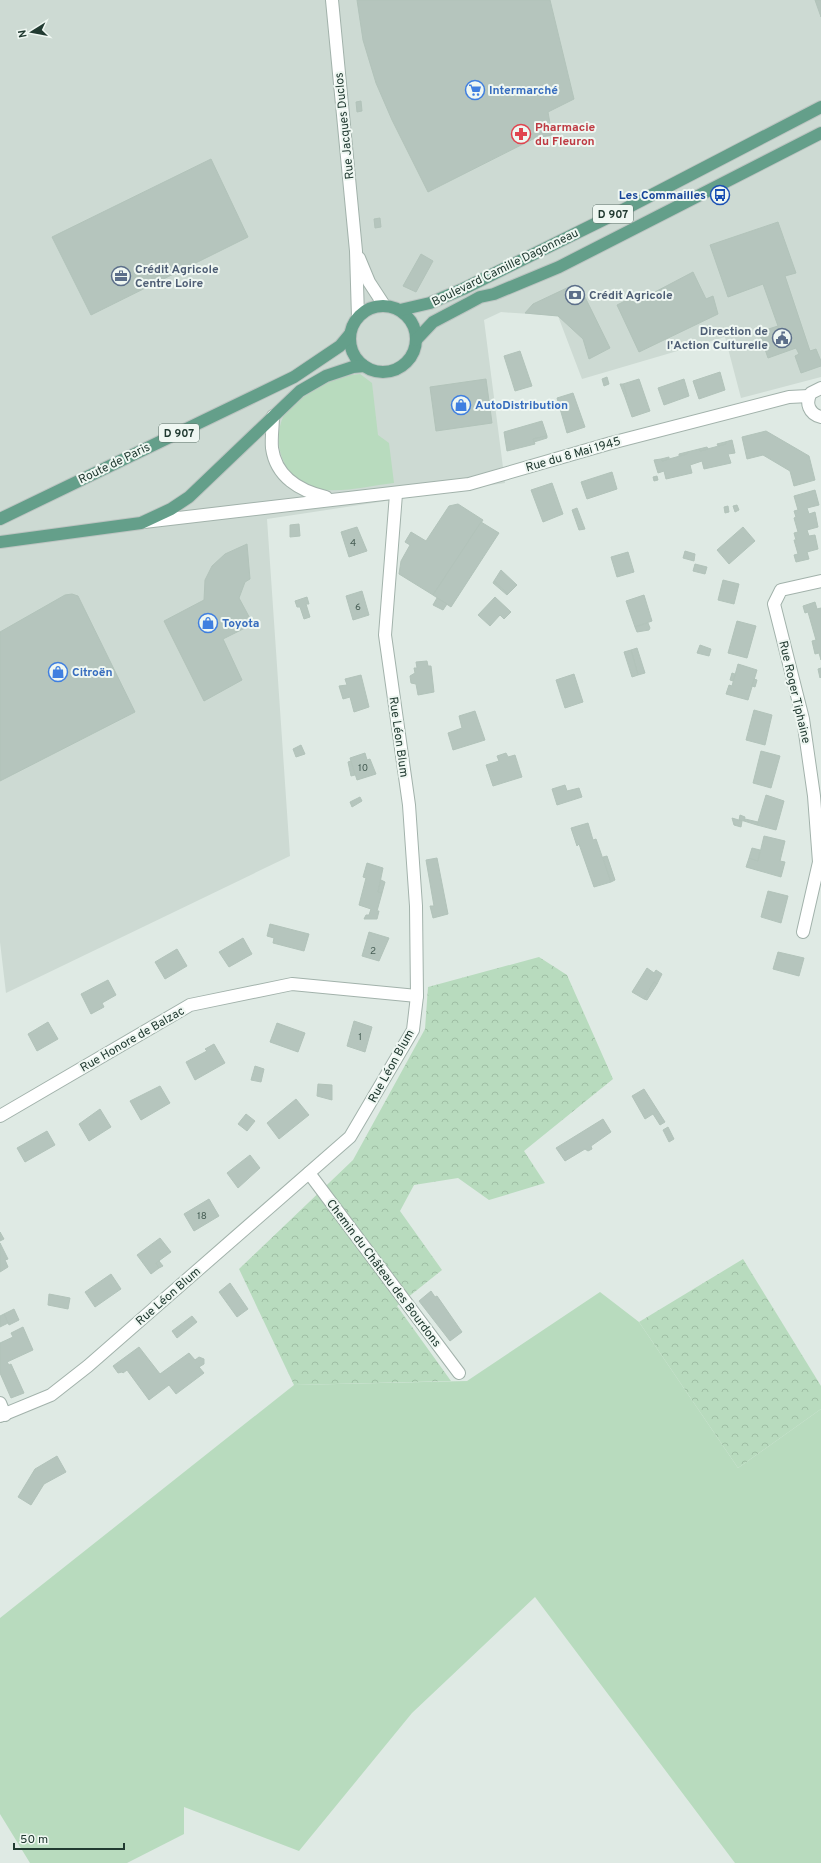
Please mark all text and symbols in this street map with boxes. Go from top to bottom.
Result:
north arrow [12,12,52,52]
text: N [16,29,31,39]
street label: Rue Jacques Duclos [331,72,359,180]
supermarket icon: Intermarché [464,79,486,101]
place label: Intermarché [489,83,558,99]
place label: Pharmacie du Fleuron [535,120,596,150]
pharmacy icon: Pharmacie du Fleuron [510,123,532,145]
bus stop icon: Les Commailles [709,184,731,206]
place label: Les Commailles [619,188,706,204]
road number: D 907 [593,205,633,223]
street label: Boulevard Camille Dagonneau [429,225,581,310]
place label: Crédit Agricole Centre Loire [135,262,219,292]
office icon: Crédit Agricole Centre Loire [110,265,132,287]
bank icon: Crédit Agricole [564,284,586,306]
place label: Crédit Agricole [589,288,673,304]
place label: Direction de l'Action Culturelle [667,324,768,354]
public building icon: Direction de l'Action Culturelle [771,327,793,349]
shop icon: AutoDistribution [450,394,472,416]
place label: AutoDistribution [475,398,568,414]
road number: D 907 [159,424,199,442]
street label: Rue du 8 Mai 1945 [524,434,623,476]
street label: Route de Paris [76,440,153,488]
house number: 4 [350,537,356,550]
house number: 6 [355,601,361,614]
shop icon: Toyota [197,612,219,634]
place label: Toyota [222,616,260,632]
street label: Rue Roger Tiphaine [774,639,814,745]
shop icon: Citroën [47,661,69,683]
place label: Citroën [72,665,113,681]
street label: Rue Léon Blum [384,696,412,778]
house number: 10 [358,762,368,775]
house number: 2 [370,945,376,958]
street label: Rue Honore de Balzac [77,1003,188,1076]
street label: Rue Léon Blum [365,1027,419,1106]
house number: 1 [358,1031,362,1044]
street label: Chemin du Château des Bourdons [322,1196,444,1351]
house number: 18 [197,1210,207,1223]
street label: Rue Léon Blum [133,1264,205,1329]
scale bar [14,1825,124,1851]
text: 50 m [20,1832,48,1848]

